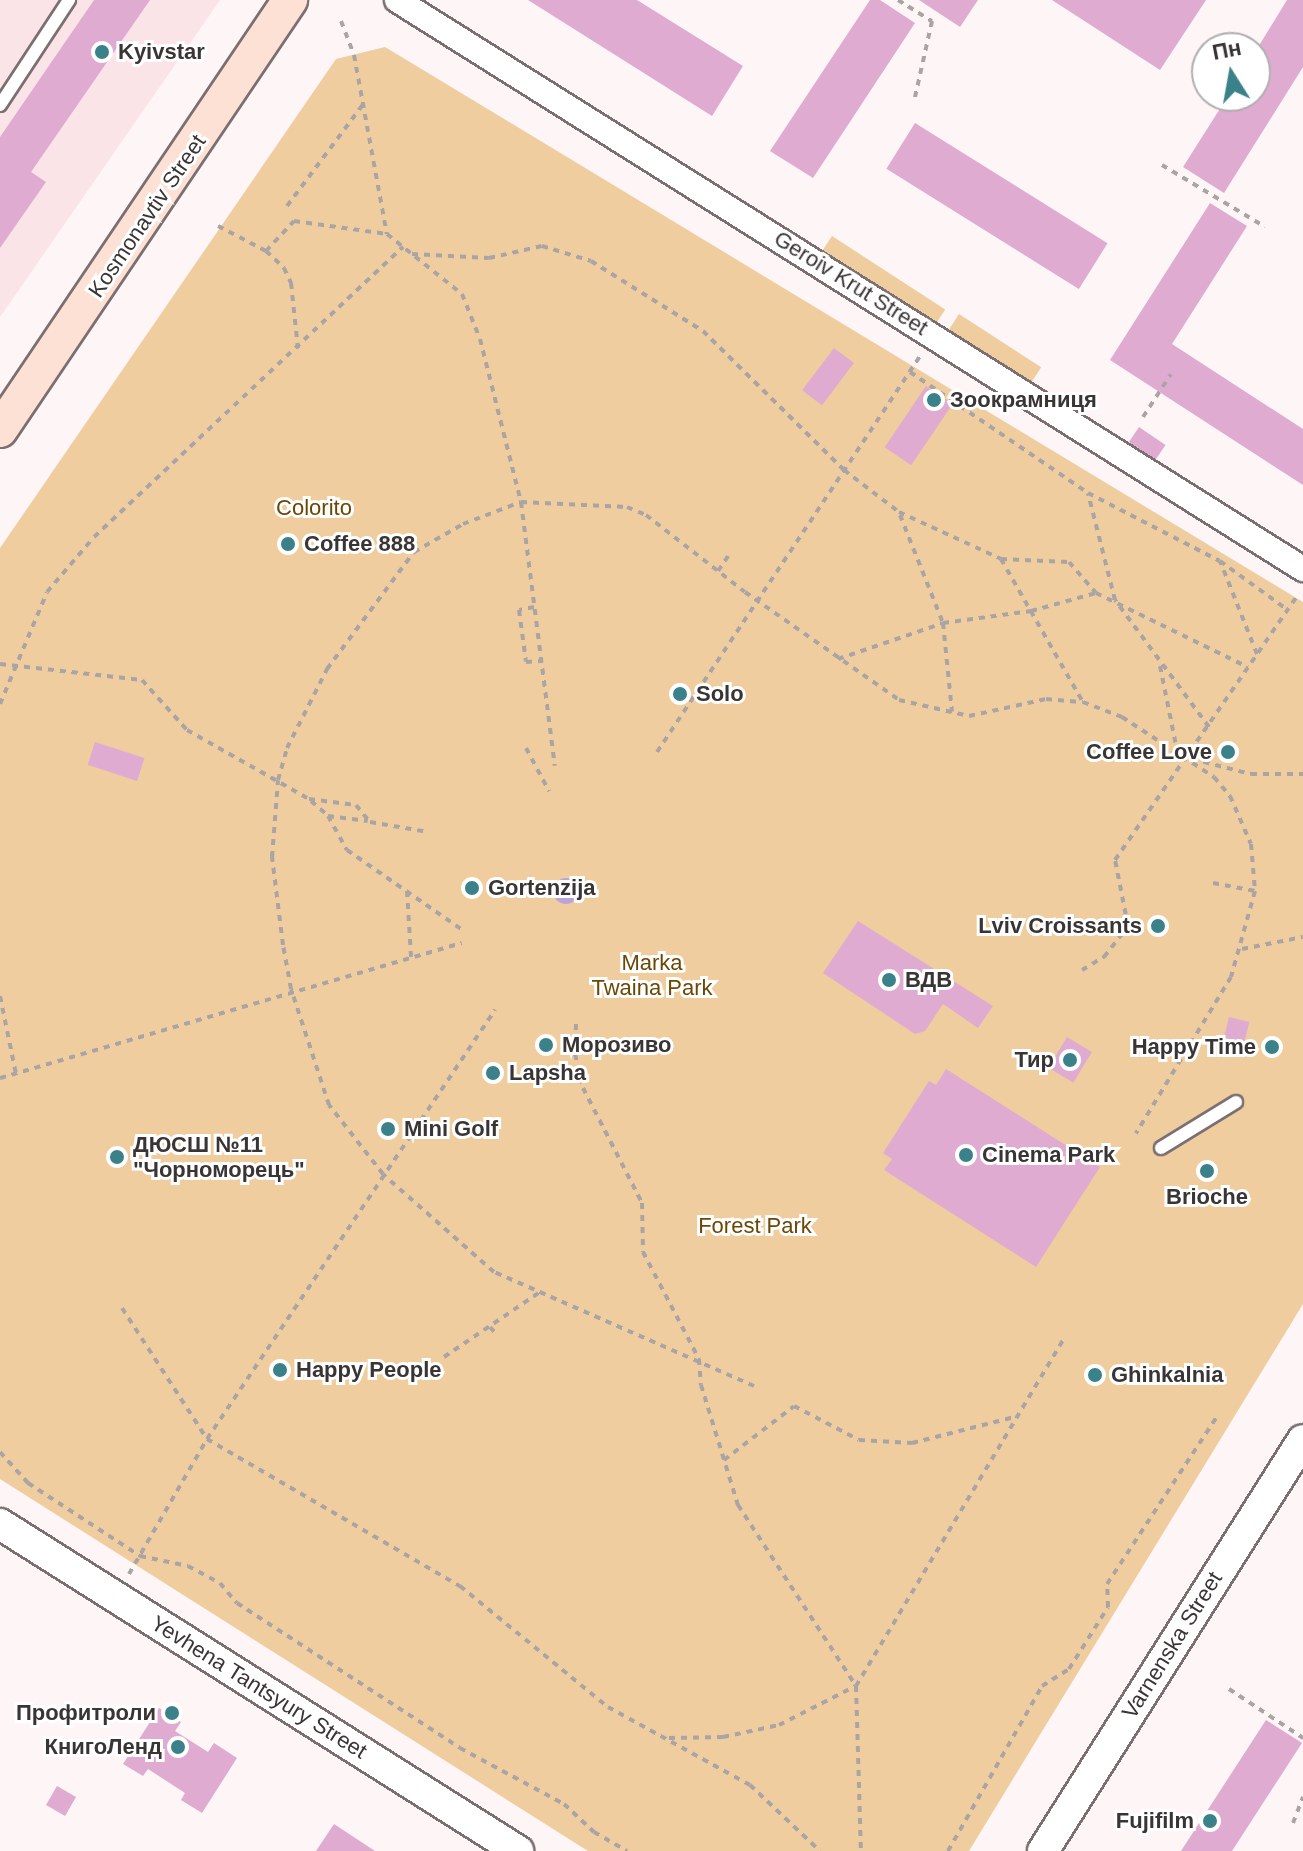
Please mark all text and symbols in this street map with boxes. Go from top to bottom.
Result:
north arrow [1191,32,1271,112]
text: Пн [1210,35,1243,65]
place label: Kyivstar [118,39,205,65]
marker: Kyivstar [93,43,111,61]
street label: Kosmonavtiv Street [83,130,211,302]
street label: Geroiv Krut Street [769,225,933,341]
place label: Зоокрамниця [950,387,1097,413]
marker: Зоокрамниця [925,391,943,409]
park label: Colorito [276,495,352,521]
place label: Coffee 888 [304,531,415,557]
marker: Coffee 888 [279,535,297,553]
place label: Solo [696,681,744,707]
marker: Solo [671,685,689,703]
place label: Coffee Love [1086,739,1212,765]
marker: Coffee Love [1219,743,1237,761]
place label: Gortenzija [488,875,596,901]
marker: Gortenzija [463,879,481,897]
place label: Lviv Croissants [978,913,1142,939]
marker: Lviv Croissants [1149,917,1167,935]
park label: Marka Twaina Park [591,949,713,1000]
place label: ВДВ [905,967,952,993]
marker: ВДВ [880,971,898,989]
place label: Морозиво [562,1032,671,1058]
place label: Happy Time [1132,1034,1256,1060]
marker: Морозиво [537,1036,555,1054]
marker: Happy Time [1263,1038,1281,1056]
place label: Тир [1014,1047,1054,1073]
marker: Тир [1061,1051,1079,1069]
place label: Lapsha [509,1060,586,1086]
marker: Lapsha [484,1064,502,1082]
place label: Mini Golf [404,1116,498,1142]
marker: Mini Golf [379,1120,397,1138]
place label: ДЮСШ №11 "Чорноморець" [133,1131,305,1182]
place label: Cinema Park [982,1142,1115,1168]
marker: Cinema Park [957,1146,975,1164]
marker: ДЮСШ №11 "Чорноморець" [108,1148,126,1166]
marker: Brioche [1198,1162,1216,1180]
place label: Brioche [1166,1184,1248,1210]
park label: Forest Park [698,1213,812,1239]
place label: Happy People [296,1357,441,1383]
marker: Happy People [271,1361,289,1379]
place label: Ghinkalnia [1111,1362,1223,1388]
marker: Ghinkalnia [1086,1366,1104,1384]
street label: Varnenska Street [1116,1567,1228,1723]
street label: Yevhena Tantsyury Street [146,1610,372,1764]
place label: Профитроли [16,1700,156,1726]
marker: Профитроли [163,1704,181,1722]
place label: КнигоЛенд [45,1734,162,1760]
marker: КнигоЛенд [169,1738,187,1756]
place label: Fujifilm [1116,1808,1194,1834]
marker: Fujifilm [1201,1812,1219,1830]

